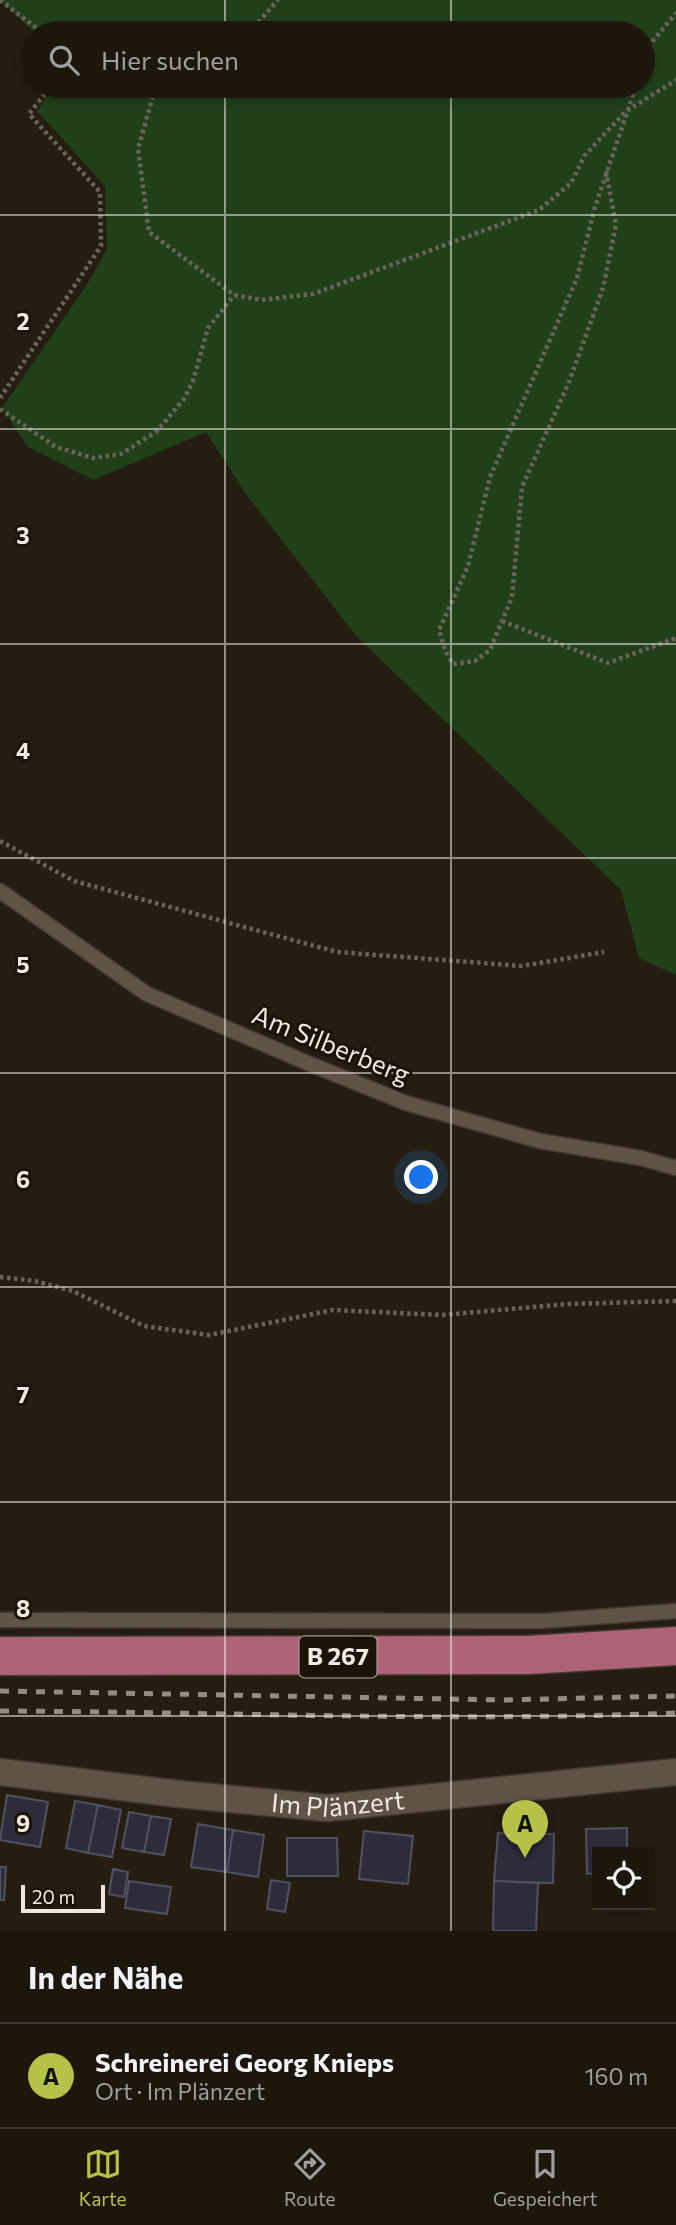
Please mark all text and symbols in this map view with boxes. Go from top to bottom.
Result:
search box [21,21,655,98]
icon: search [45,41,83,79]
text: Hier suchen [101,44,239,75]
text: 2 [16,307,30,335]
text: 3 [16,521,30,549]
text: 4 [16,736,30,764]
text: 5 [16,950,30,978]
street label: Am Silberberg [248,998,415,1089]
your location [404,1160,438,1194]
text: 6 [16,1165,30,1193]
text: 7 [17,1380,29,1408]
text: 8 [16,1594,30,1622]
road number: B 267 [300,1637,376,1678]
street label: Im Plänzert [270,1783,406,1822]
pin: A [502,1800,548,1858]
text: 9 [16,1809,30,1837]
map controls [592,1847,655,1910]
button: locate [592,1847,655,1910]
scale bar [21,1882,105,1914]
text: 20 m [32,1885,75,1908]
text: In der Nähe [28,1958,183,1995]
text: Schreinerei Georg Knieps [95,2046,394,2077]
text: A [43,2062,59,2090]
text: 160 m [585,2062,648,2090]
text: Ort · Im Plänzert [95,2077,265,2105]
tab: Karte [79,2145,127,2210]
tab: Route [284,2145,336,2210]
tab: Gespeichert [493,2145,597,2210]

